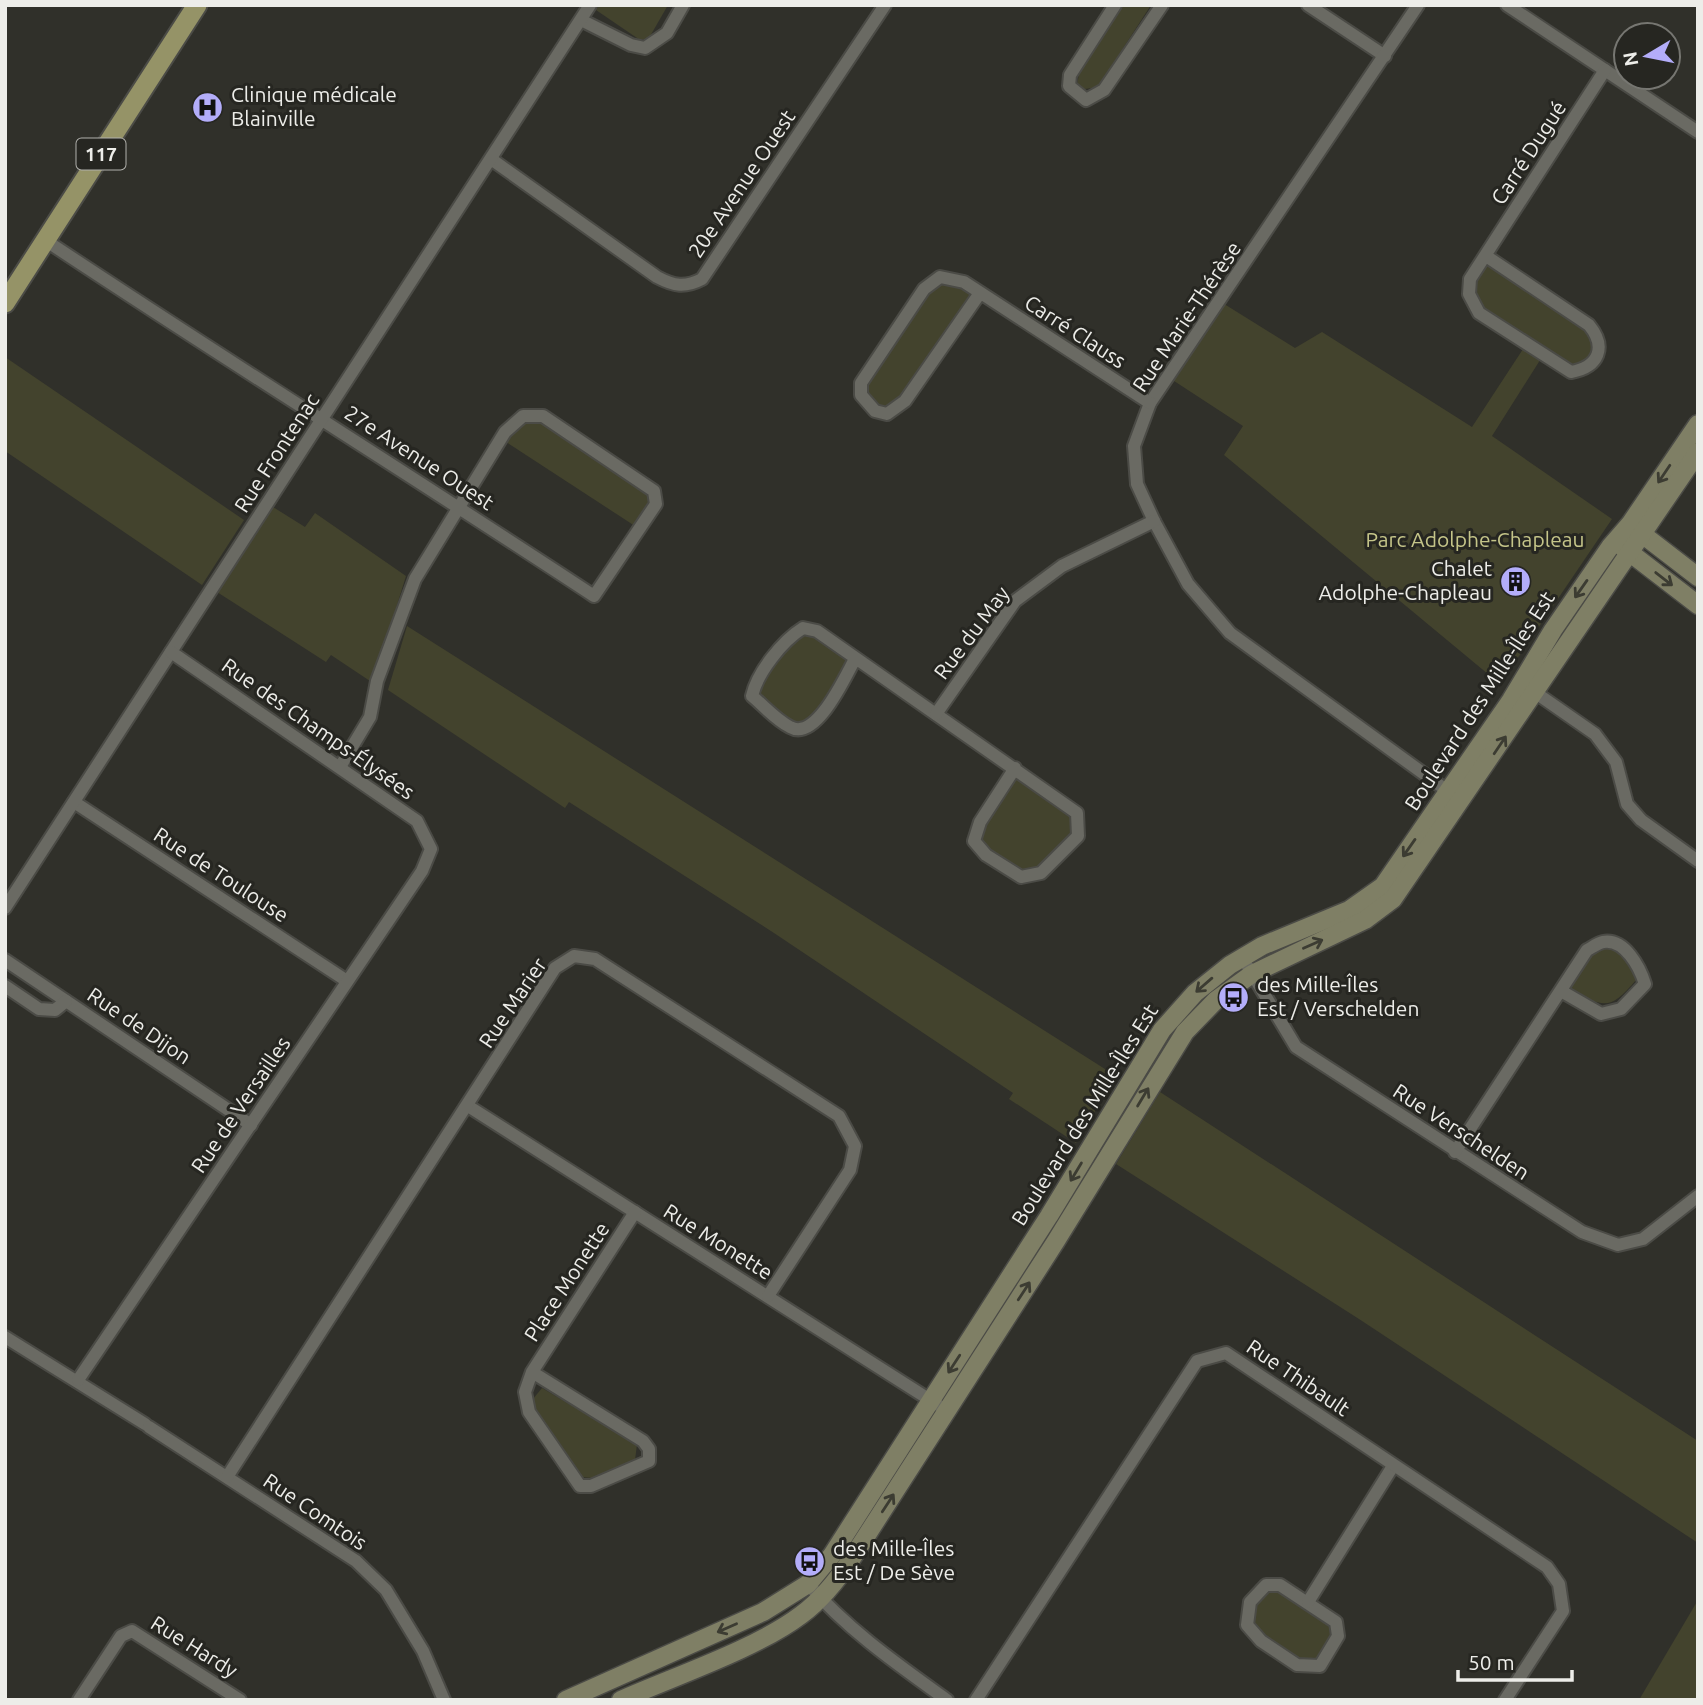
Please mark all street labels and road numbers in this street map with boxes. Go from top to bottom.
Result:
street label: Carré Dugué [1486,96,1570,209]
street label: 20e Avenue Ouest [683,105,799,262]
road number: 117 [76,138,126,170]
street label: Rue Marie-Thérèse [1127,237,1245,396]
street label: Carré Clauss [1021,290,1130,373]
street label: Rue Frontenac [229,388,324,516]
street label: 27e Avenue Ouest [341,400,499,514]
street label: Rue du May [929,581,1014,683]
street label: Boulevard des Mille-Îles Est [1399,587,1559,814]
street label: Rue des Champs-Élysées [218,653,419,804]
street label: Rue de Toulouse [150,822,293,927]
street label: Rue Marier [473,953,551,1052]
street label: Rue de Dijon [83,982,196,1069]
street label: Boulevard des Mille-Îles Est [1006,1000,1162,1229]
street label: Rue de Versailles [186,1032,295,1177]
street label: Rue Verschelden [1389,1078,1534,1184]
street label: Rue Monette [660,1198,777,1284]
street label: Place Monette [519,1217,614,1346]
street label: Rue Thibault [1242,1334,1355,1420]
street label: Rue Comtois [259,1468,372,1555]
street label: Rue Hardy [147,1610,242,1682]

